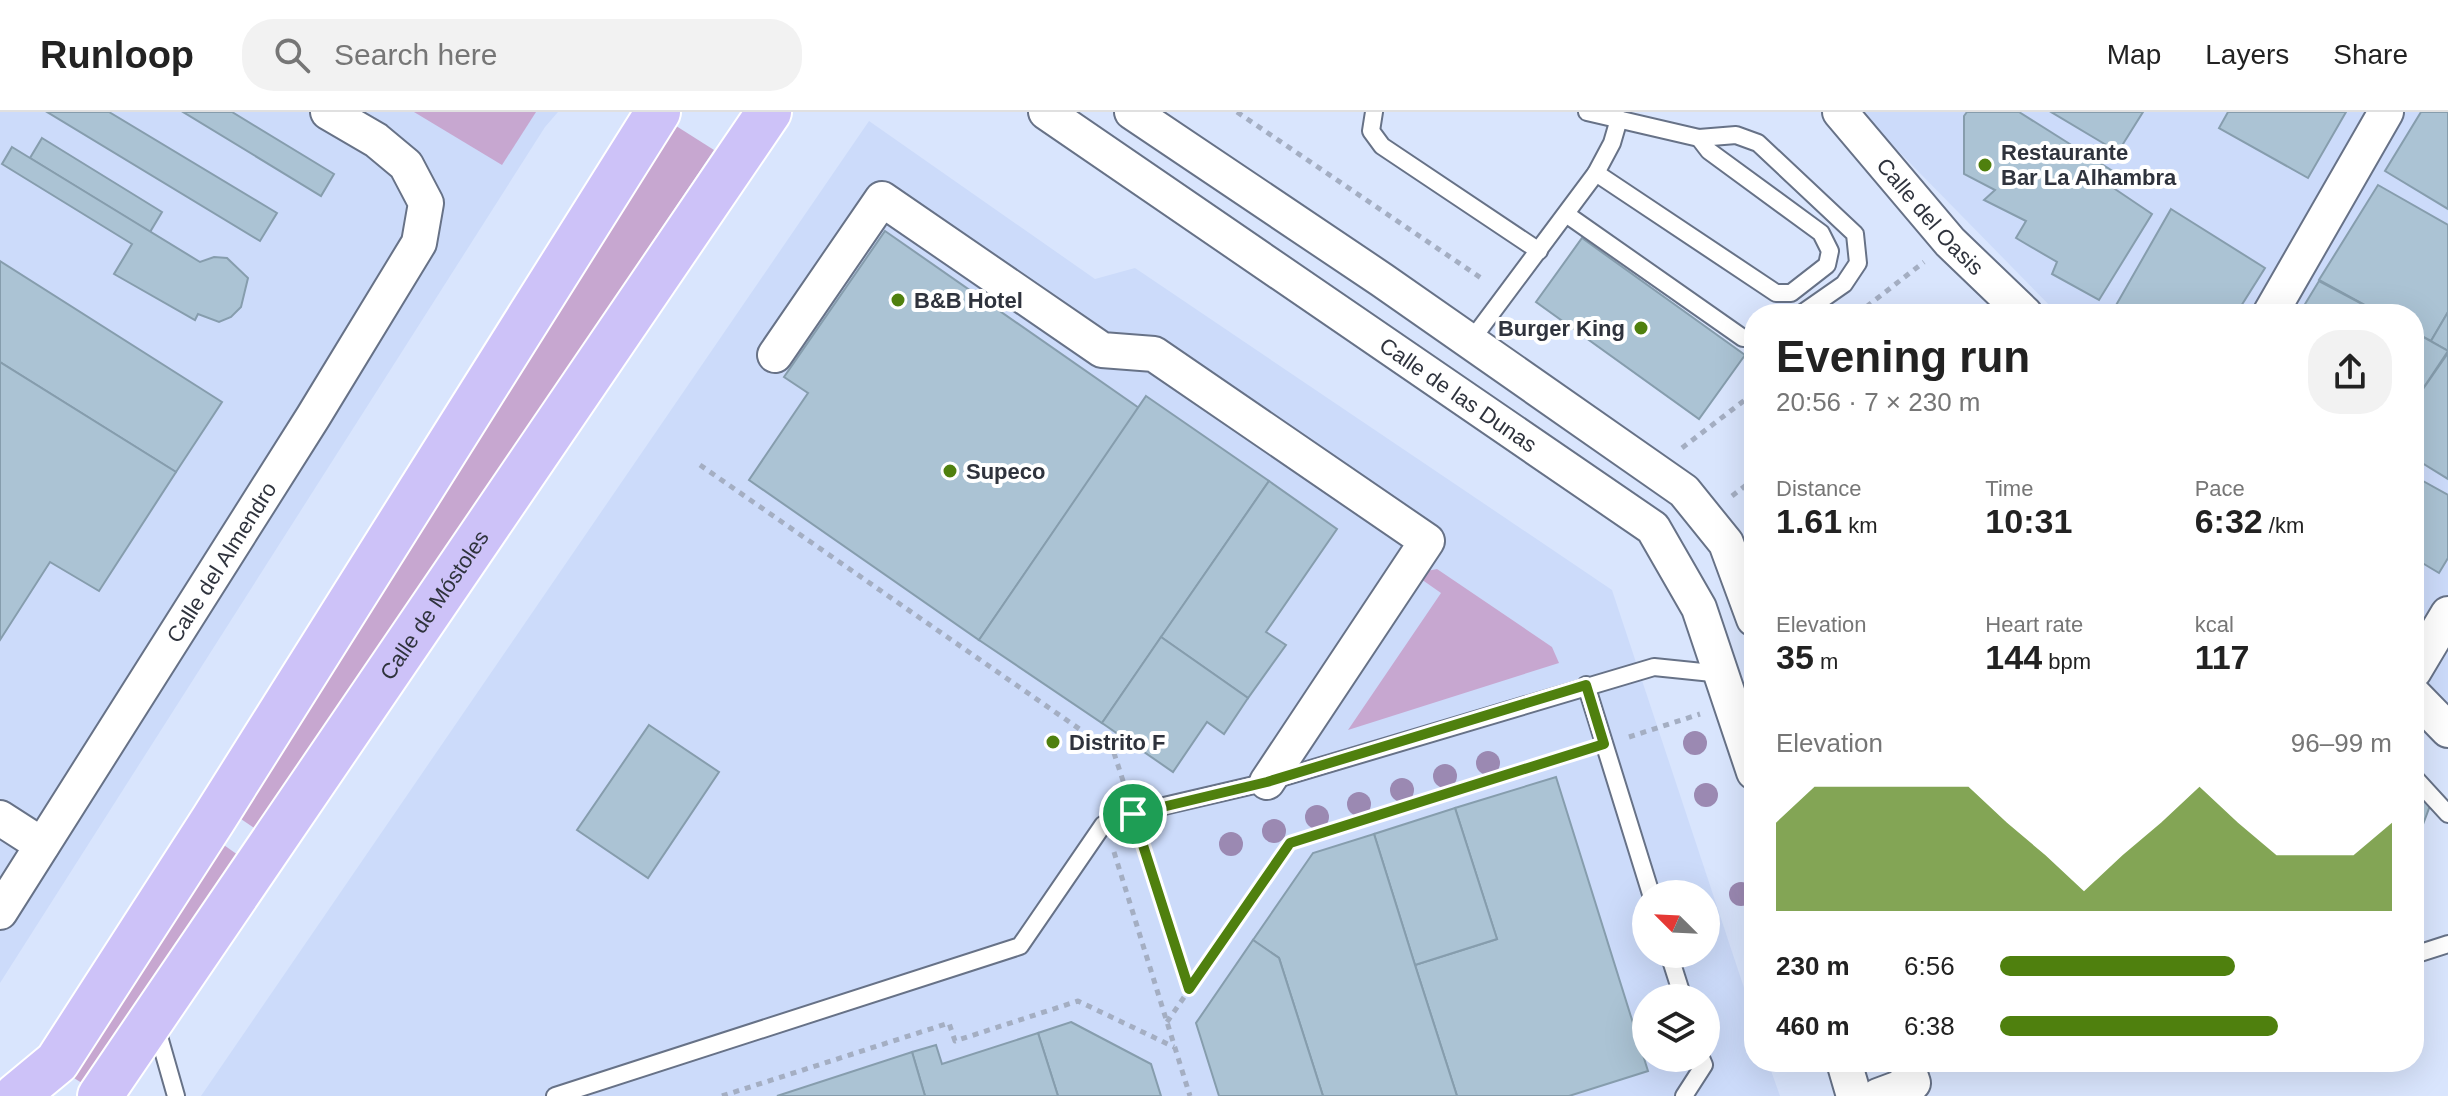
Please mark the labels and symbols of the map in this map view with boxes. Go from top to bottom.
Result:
place label: Restaurante Bar La Alhambra [2001,140,2177,190]
street label: Calle del Oasis [1871,153,1988,280]
marker: Restaurante Bar La Alhambra [1976,156,1994,174]
place label: B&B Hotel [914,288,1023,313]
marker: B&B Hotel [889,291,907,309]
place label: Burger King [1498,316,1625,341]
marker: Burger King [1632,319,1650,337]
street label: Calle de las Dunas [1375,333,1541,458]
place label: Supeco [966,459,1045,484]
marker: Supeco [941,462,959,480]
street label: Calle del Almendro [162,478,282,647]
street label: Calle de Móstoles [375,526,494,684]
place label: Distrito F [1069,730,1166,755]
marker: Distrito F [1044,733,1062,751]
pin [1099,780,1167,848]
north arrow [1632,880,1720,968]

